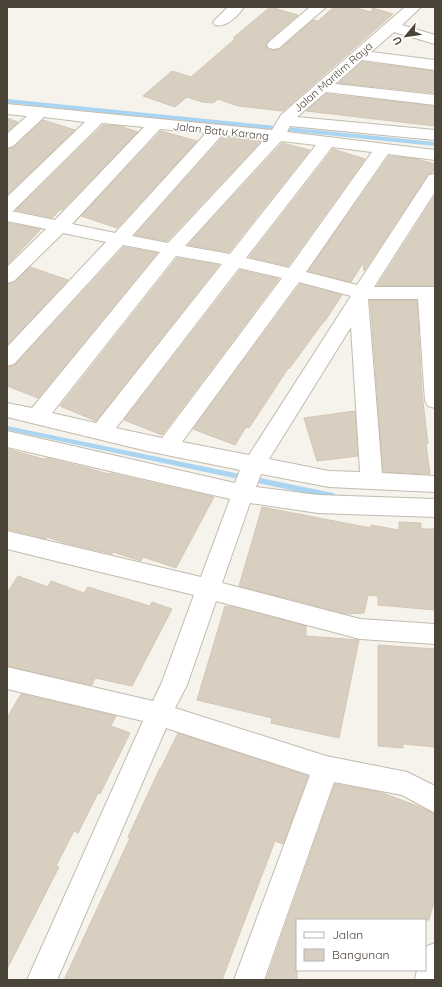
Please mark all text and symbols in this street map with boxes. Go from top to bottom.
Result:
north arrow [386,16,426,56]
text: U [389,34,405,48]
street label: Jalan Maritim Raya [291,39,375,115]
street label: Jalan Batu Karang [172,119,270,143]
legend [296,919,426,971]
text: Jalan [332,927,363,942]
text: Bangunan [332,947,389,962]

